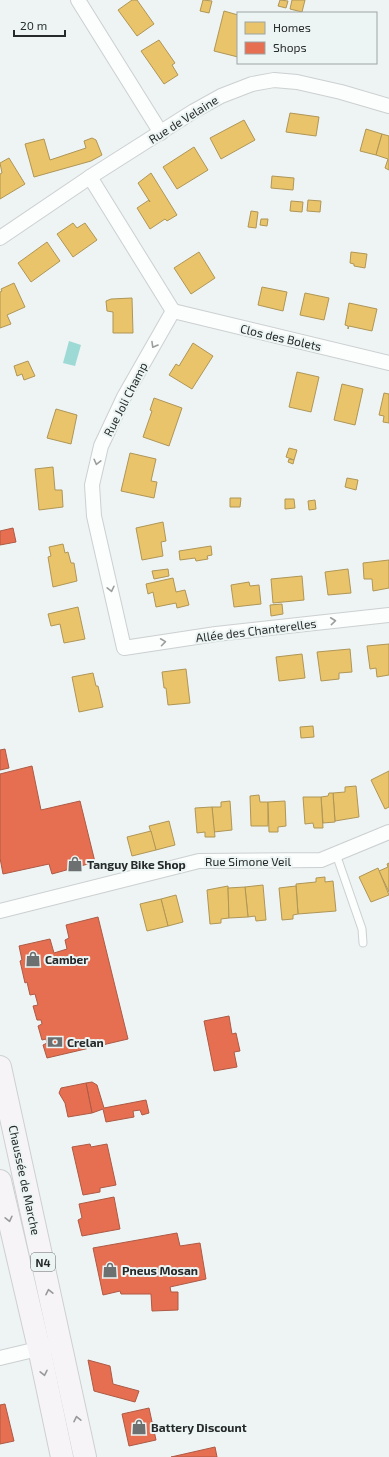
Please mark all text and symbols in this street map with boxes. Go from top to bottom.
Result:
scale bar [14,12,65,38]
legend [237,12,377,64]
text: 20 m [20,18,47,32]
text: Homes [273,20,311,34]
text: Shops [273,40,307,54]
street label: Rue de Velaine [146,92,220,146]
street label: Clos des Bolets [239,321,323,353]
one-way arrow [151,341,158,348]
street label: Rue Joli Champ [100,360,150,438]
one-way arrow [94,459,102,465]
one-way arrow [106,586,114,592]
street label: Allée des Chanterelles [195,616,317,644]
one-way arrow [330,617,336,626]
one-way arrow [159,638,166,647]
street label: Rue Simone Veil [205,854,291,868]
shop icon: Tanguy Bike Shop [66,855,84,873]
place label: Tanguy Bike Shop [87,857,186,872]
shop icon: Camber [24,950,42,968]
place label: Camber [45,952,89,966]
bank icon: Crelan [46,1033,64,1051]
place label: Crelan [67,1035,104,1049]
street label: Chaussée de Marche [7,1124,43,1236]
one-way arrow [4,1216,12,1222]
road number: N4 [31,1253,55,1271]
shop icon: Pneus Mosan [101,1261,119,1279]
place label: Pneus Mosan [122,1263,198,1277]
one-way arrow [46,1289,54,1295]
one-way arrow [40,1370,48,1376]
one-way arrow [73,1416,81,1422]
shop icon: Battery Discount [130,1418,148,1436]
place label: Battery Discount [151,1420,247,1435]

